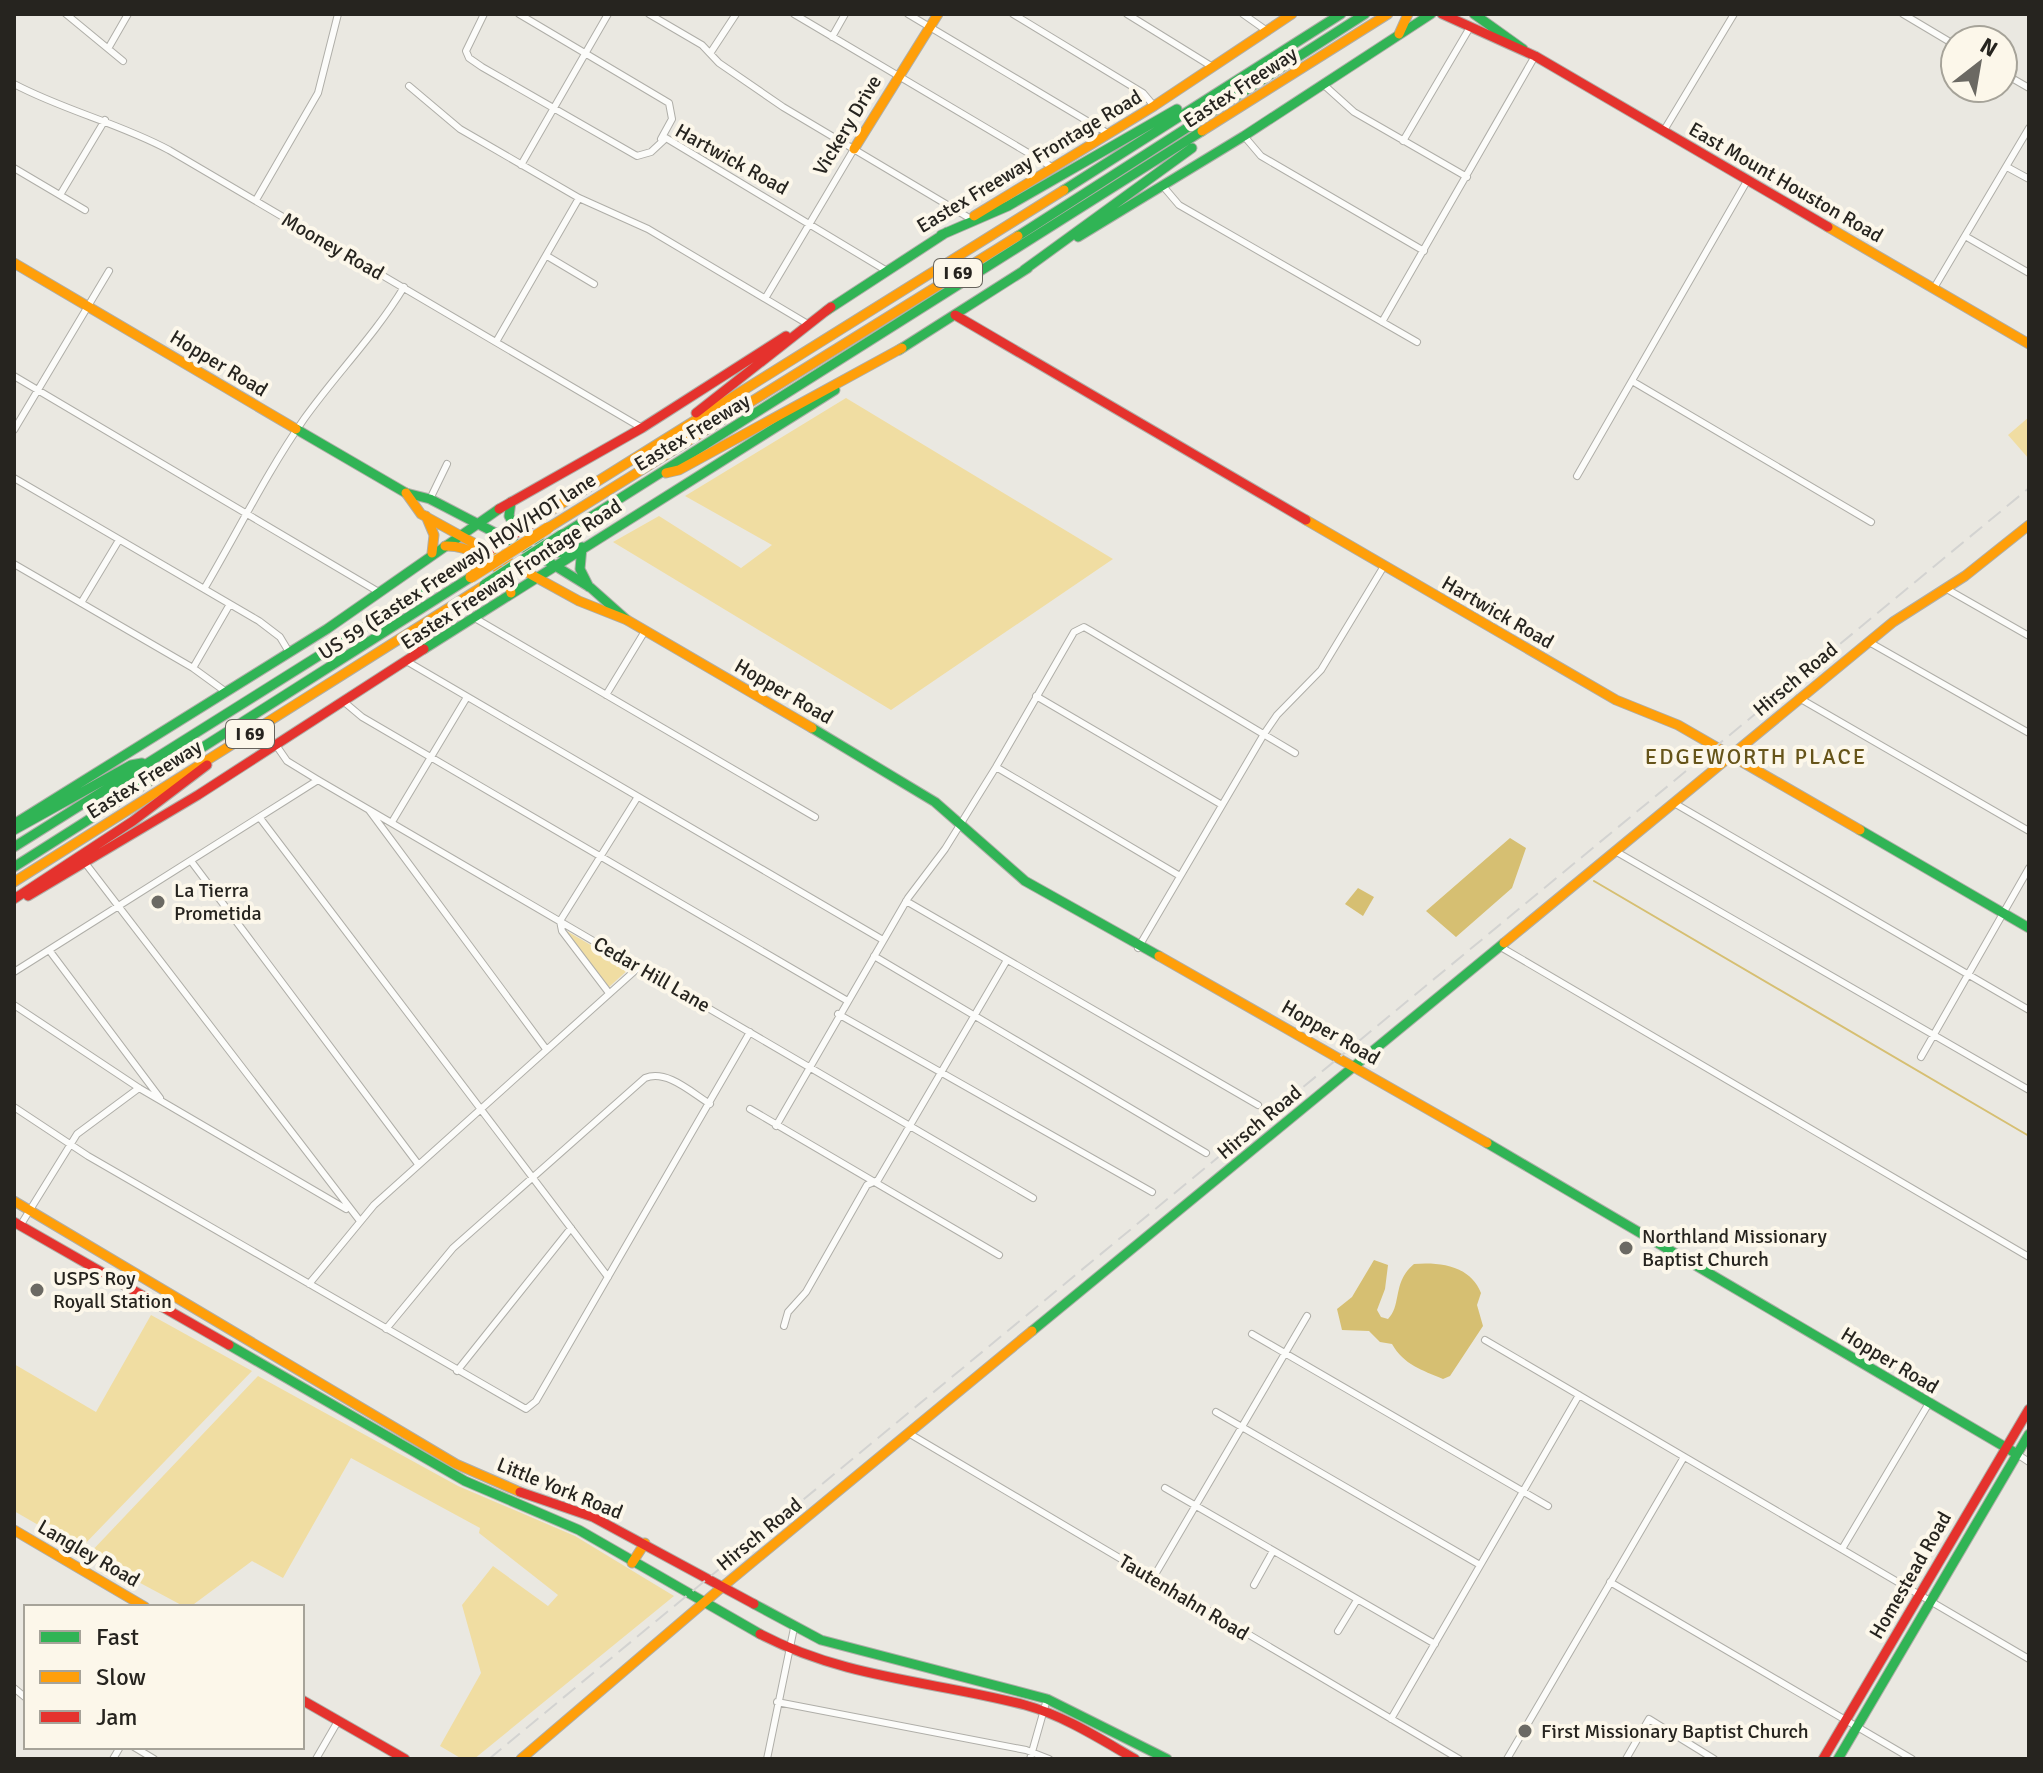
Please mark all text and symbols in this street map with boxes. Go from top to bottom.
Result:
north arrow [1939,24,2019,104]
text: N [1976,32,2003,63]
street label: Eastex Freeway [1179,41,1302,134]
street label: Vickery Drive [808,71,887,180]
street label: Eastex Freeway Frontage Road [912,84,1146,239]
street label: East Mount Houston Road [1684,117,1887,248]
street label: Hartwick Road [671,118,793,201]
street label: Mooney Road [277,207,388,286]
road number: I 69 [934,259,982,287]
street label: Hopper Road [165,324,272,402]
street label: Eastex Freeway [630,388,755,477]
street label: US 59 (Eastex Freeway) HOV/HOT lane [314,467,601,666]
street label: Eastex Freeway Frontage Road [396,494,626,655]
street label: Hartwick Road [1437,570,1558,655]
street label: Hirsch Road [1748,637,1843,722]
street label: Hopper Road [730,653,837,730]
road number: I 69 [226,720,274,748]
street label: Eastex Freeway [82,734,207,825]
district label: EDGEWORTH PLACE [1645,743,1867,770]
place label: La Tierra Prometida [174,878,262,926]
marker: La Tierra Prometida [149,893,167,911]
street label: Cedar Hill Lane [589,931,715,1018]
street label: Hopper Road [1277,994,1384,1071]
street label: Hirsch Road [1212,1080,1307,1165]
place label: Northland Missionary Baptist Church [1642,1224,1827,1272]
marker: Northland Missionary Baptist Church [1617,1239,1635,1257]
place label: USPS Roy Royall Station [53,1266,172,1314]
marker: USPS Roy Royall Station [28,1281,46,1299]
street label: Hopper Road [1836,1321,1943,1399]
street label: Little York Road [493,1452,626,1525]
street label: Hirsch Road [712,1492,807,1576]
street label: Homestead Road [1864,1507,1957,1644]
street label: Langley Road [33,1514,144,1593]
street label: Tautenhahn Road [1114,1549,1253,1646]
legend [24,1605,304,1749]
text: Fast [96,1622,139,1652]
text: Slow [96,1662,146,1692]
text: Jam [96,1702,137,1732]
place label: First Missionary Baptist Church [1541,1719,1809,1744]
marker: First Missionary Baptist Church [1516,1722,1534,1740]

